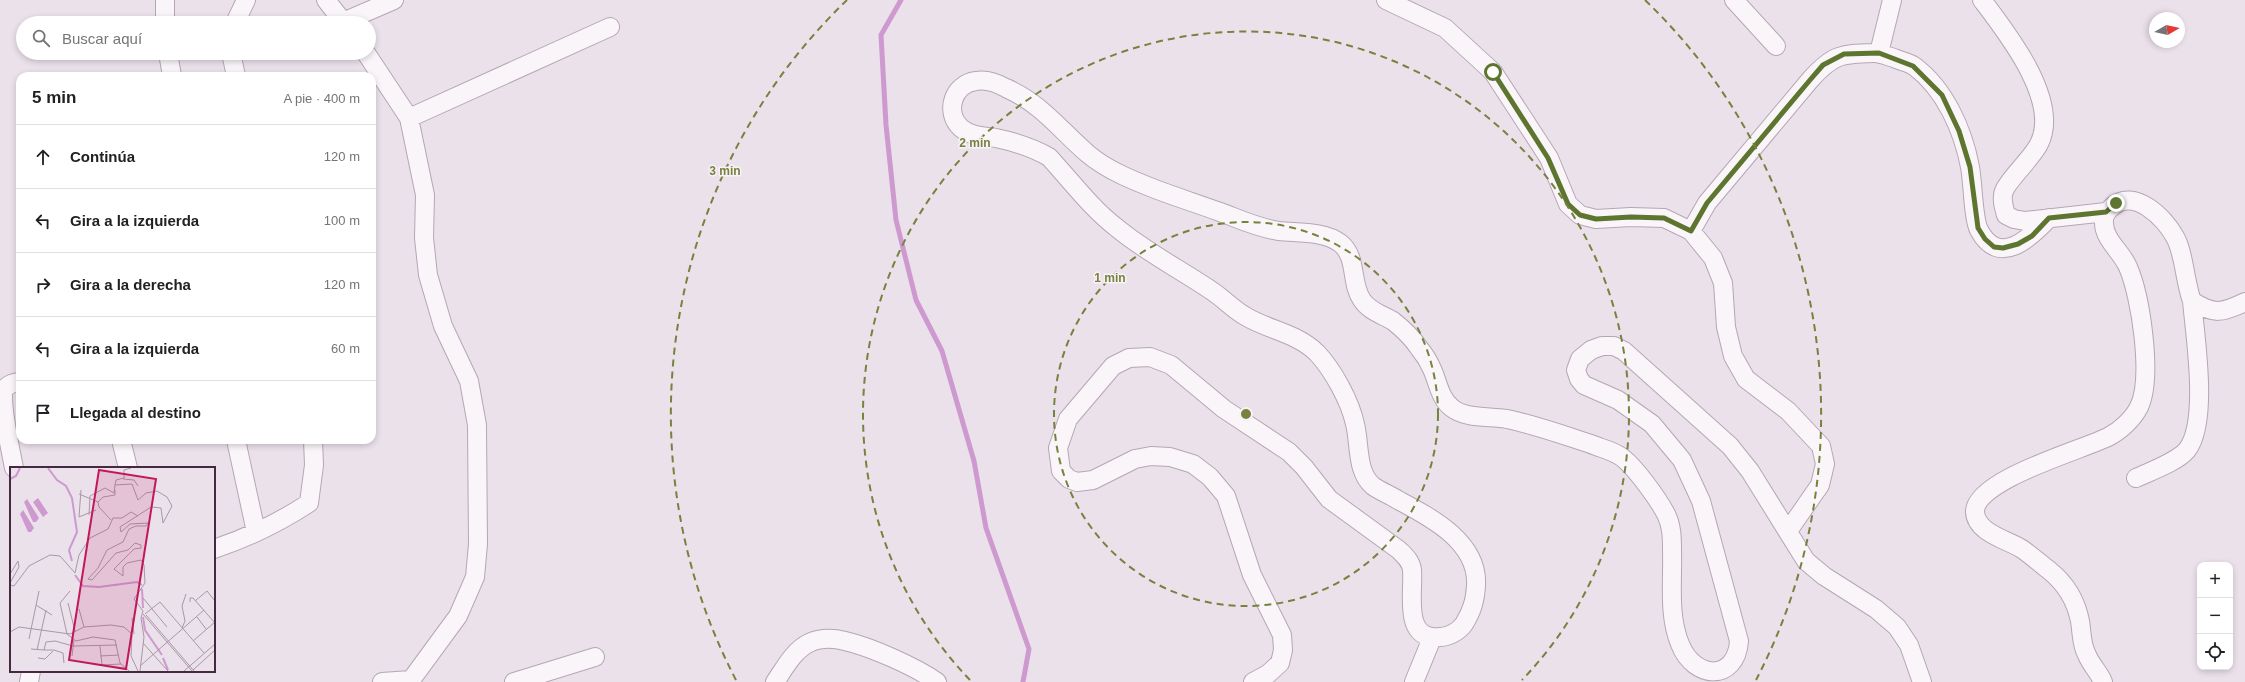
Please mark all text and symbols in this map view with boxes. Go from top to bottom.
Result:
north arrow [2149,12,2185,48]
search box [16,16,376,60]
icon: search [30,27,52,49]
text: Buscar aquí [62,30,142,47]
route start [1484,63,1502,81]
text: 5 min [32,88,76,107]
text: A pie · 400 m [283,91,360,106]
text: 2 min [959,136,991,150]
icon: ahead [32,146,54,168]
text: Continúa [70,148,135,165]
text: 120 m [324,149,360,164]
text: 3 min [709,164,741,178]
route end [2107,194,2125,212]
icon: left [32,210,54,232]
text: Gira a la izquierda [70,212,199,229]
text: 100 m [324,213,360,228]
text: 1 min [1094,271,1126,285]
icon: right [32,274,54,296]
text: Gira a la derecha [70,276,191,293]
text: 120 m [324,277,360,292]
icon: left [32,338,54,360]
text: Gira a la izquierda [70,340,199,357]
text: 60 m [331,341,360,356]
icon: arrive [32,402,54,424]
text: Llegada al destino [70,404,201,421]
centre of rings [1239,407,1253,421]
inset map [10,467,215,672]
map controls [2197,562,2233,670]
button: + [2197,562,2233,598]
button: − [2197,598,2233,634]
button: locate [2197,634,2233,670]

